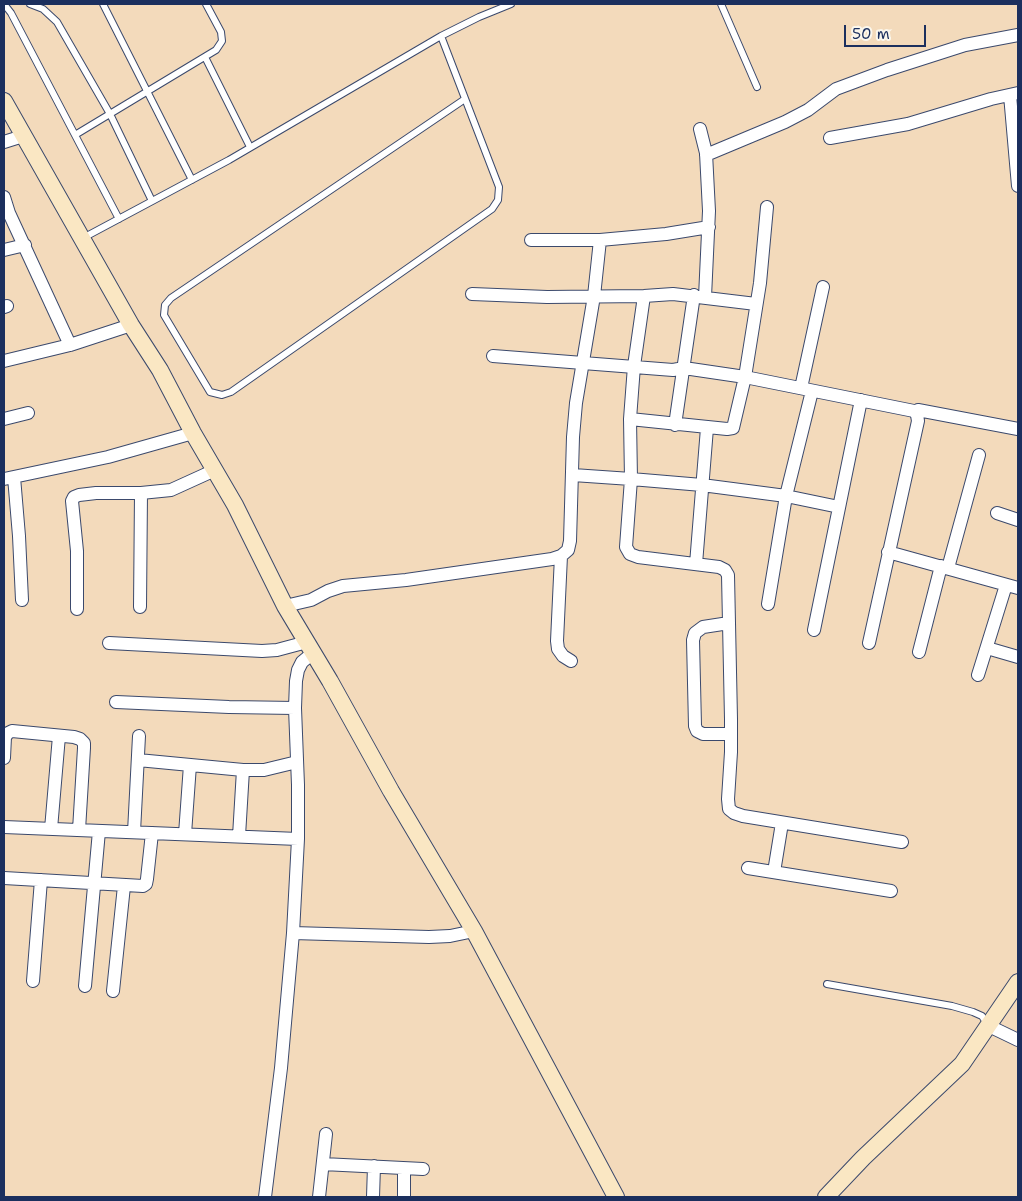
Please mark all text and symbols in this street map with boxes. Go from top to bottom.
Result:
scale bar [847,15,930,47]
text: 50 m [852,24,890,44]

